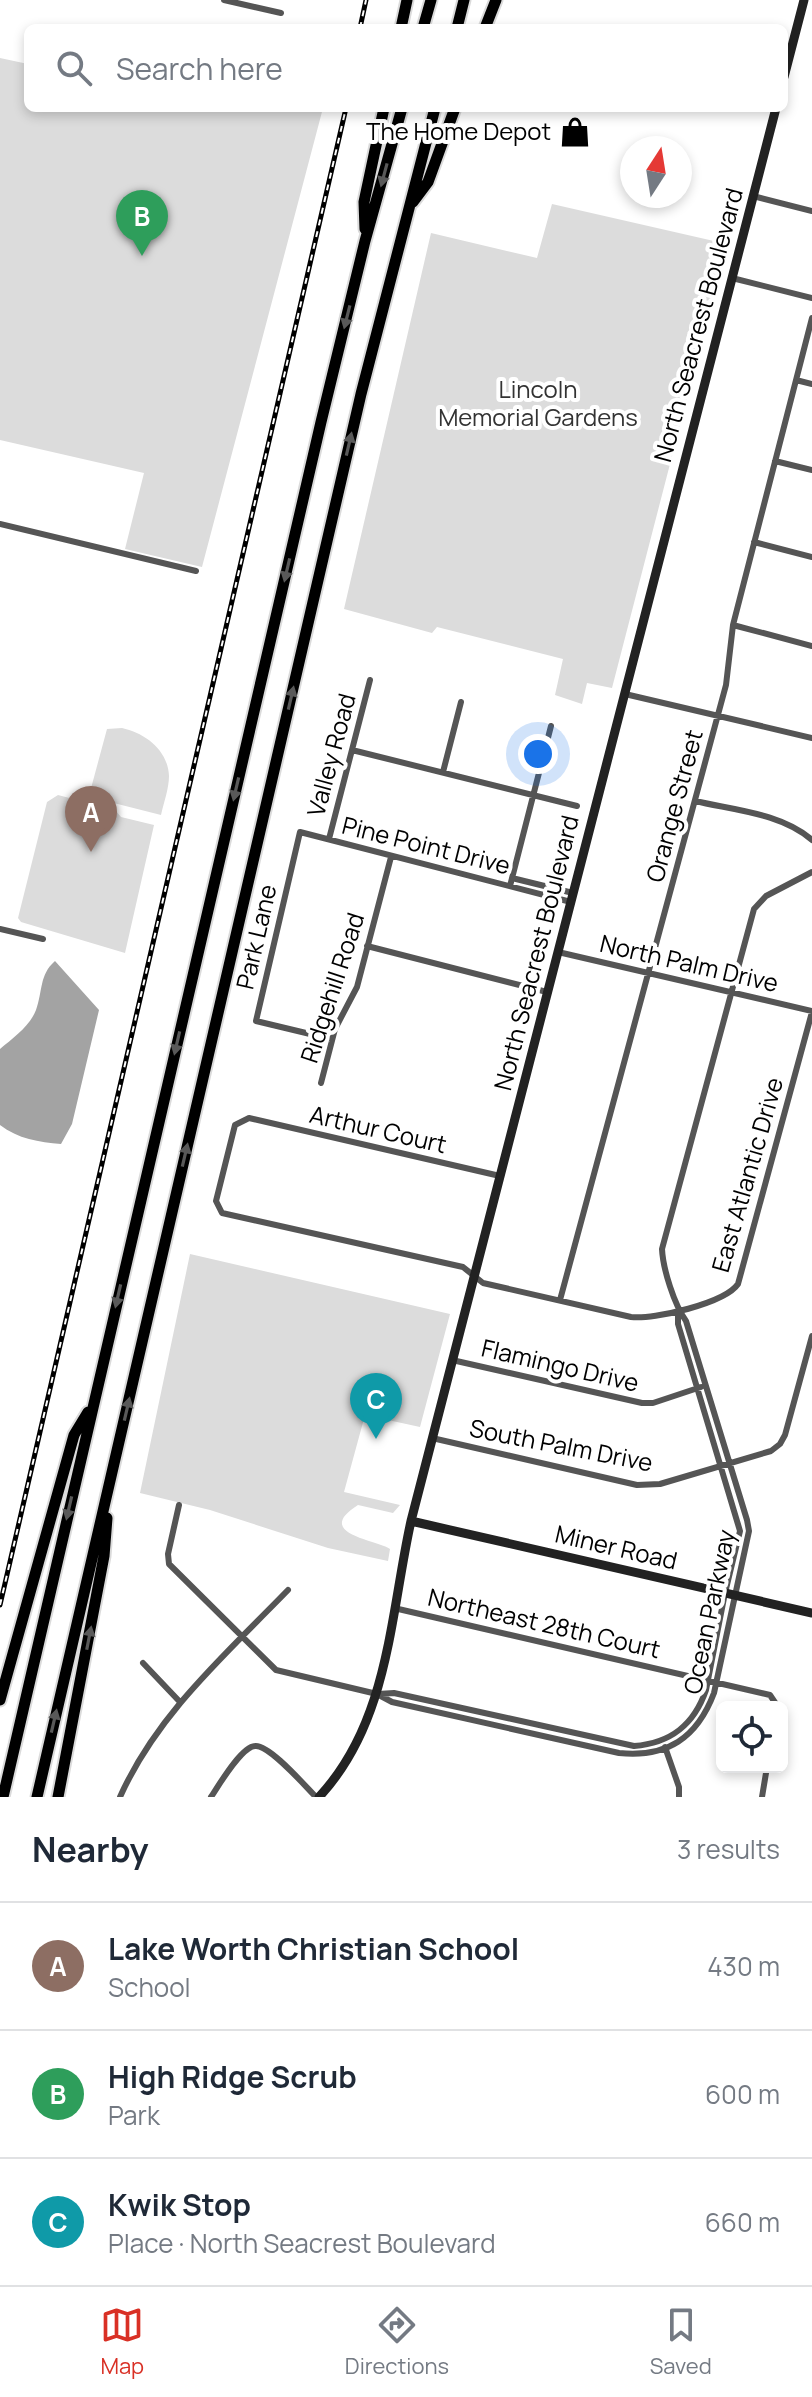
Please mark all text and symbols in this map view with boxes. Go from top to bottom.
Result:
search box [24,24,788,112]
icon: search [52,46,96,90]
text: Search here [116,48,283,89]
place label: The Home Depot [366,114,551,147]
shop icon: The Home Depot [558,115,592,149]
north arrow [620,136,692,208]
one-way arrow [377,162,389,187]
street label: North Seacrest Boulevard [645,184,750,465]
pin: B [116,190,168,256]
one-way arrow [340,305,352,330]
park label: Lincoln Memorial Gardens [438,372,638,433]
one-way arrow [343,432,356,457]
one-way arrow [280,558,293,583]
one-way arrow [285,685,297,710]
street label: Valley Road [298,689,363,820]
street label: Orange Street [637,726,710,886]
your location [518,734,558,774]
one-way arrow [229,777,242,802]
pin: A [65,786,117,852]
street label: Pine Point Drive [339,808,514,881]
street label: North Seacrest Boulevard [485,812,586,1094]
street label: Park Lane [227,881,284,992]
street label: Ridgehill Road [292,908,371,1067]
street label: North Palm Drive [597,926,782,999]
one-way arrow [170,1030,183,1055]
street label: East Atlantic Drive [703,1073,790,1276]
street label: Arthur Court [307,1097,450,1160]
one-way arrow [179,1143,192,1168]
one-way arrow [111,1284,124,1309]
street label: Flamingo Drive [478,1330,642,1399]
pin: C [350,1373,402,1439]
one-way arrow [121,1396,133,1421]
street label: South Palm Drive [467,1411,656,1478]
one-way arrow [62,1496,75,1521]
street label: Miner Road [552,1516,681,1577]
street label: Ocean Parkway [675,1526,742,1697]
street label: Northeast 28th Court [425,1580,664,1665]
one-way arrow [84,1625,96,1650]
map controls [716,1701,788,1773]
button: locate [716,1701,788,1773]
one-way arrow [48,1708,61,1733]
text: Nearby [32,1826,148,1872]
text: 3 results [677,1831,780,1867]
text: Lake Worth Christian School [108,1928,519,1969]
text: A [49,1948,67,1984]
text: 430 m [707,1948,780,1984]
text: School [108,1969,191,2005]
text: High Ridge Scrub [108,2056,357,2097]
text: B [50,2076,66,2112]
text: 600 m [705,2076,780,2112]
text: Park [108,2097,160,2133]
text: Kwik Stop [108,2184,251,2225]
text: C [48,2204,68,2240]
text: 660 m [705,2204,780,2240]
text: Place · North Seacrest Boulevard [108,2225,496,2261]
tab: Map [100,2303,144,2381]
tab: Directions [345,2303,449,2381]
tab: Saved [650,2303,712,2381]

